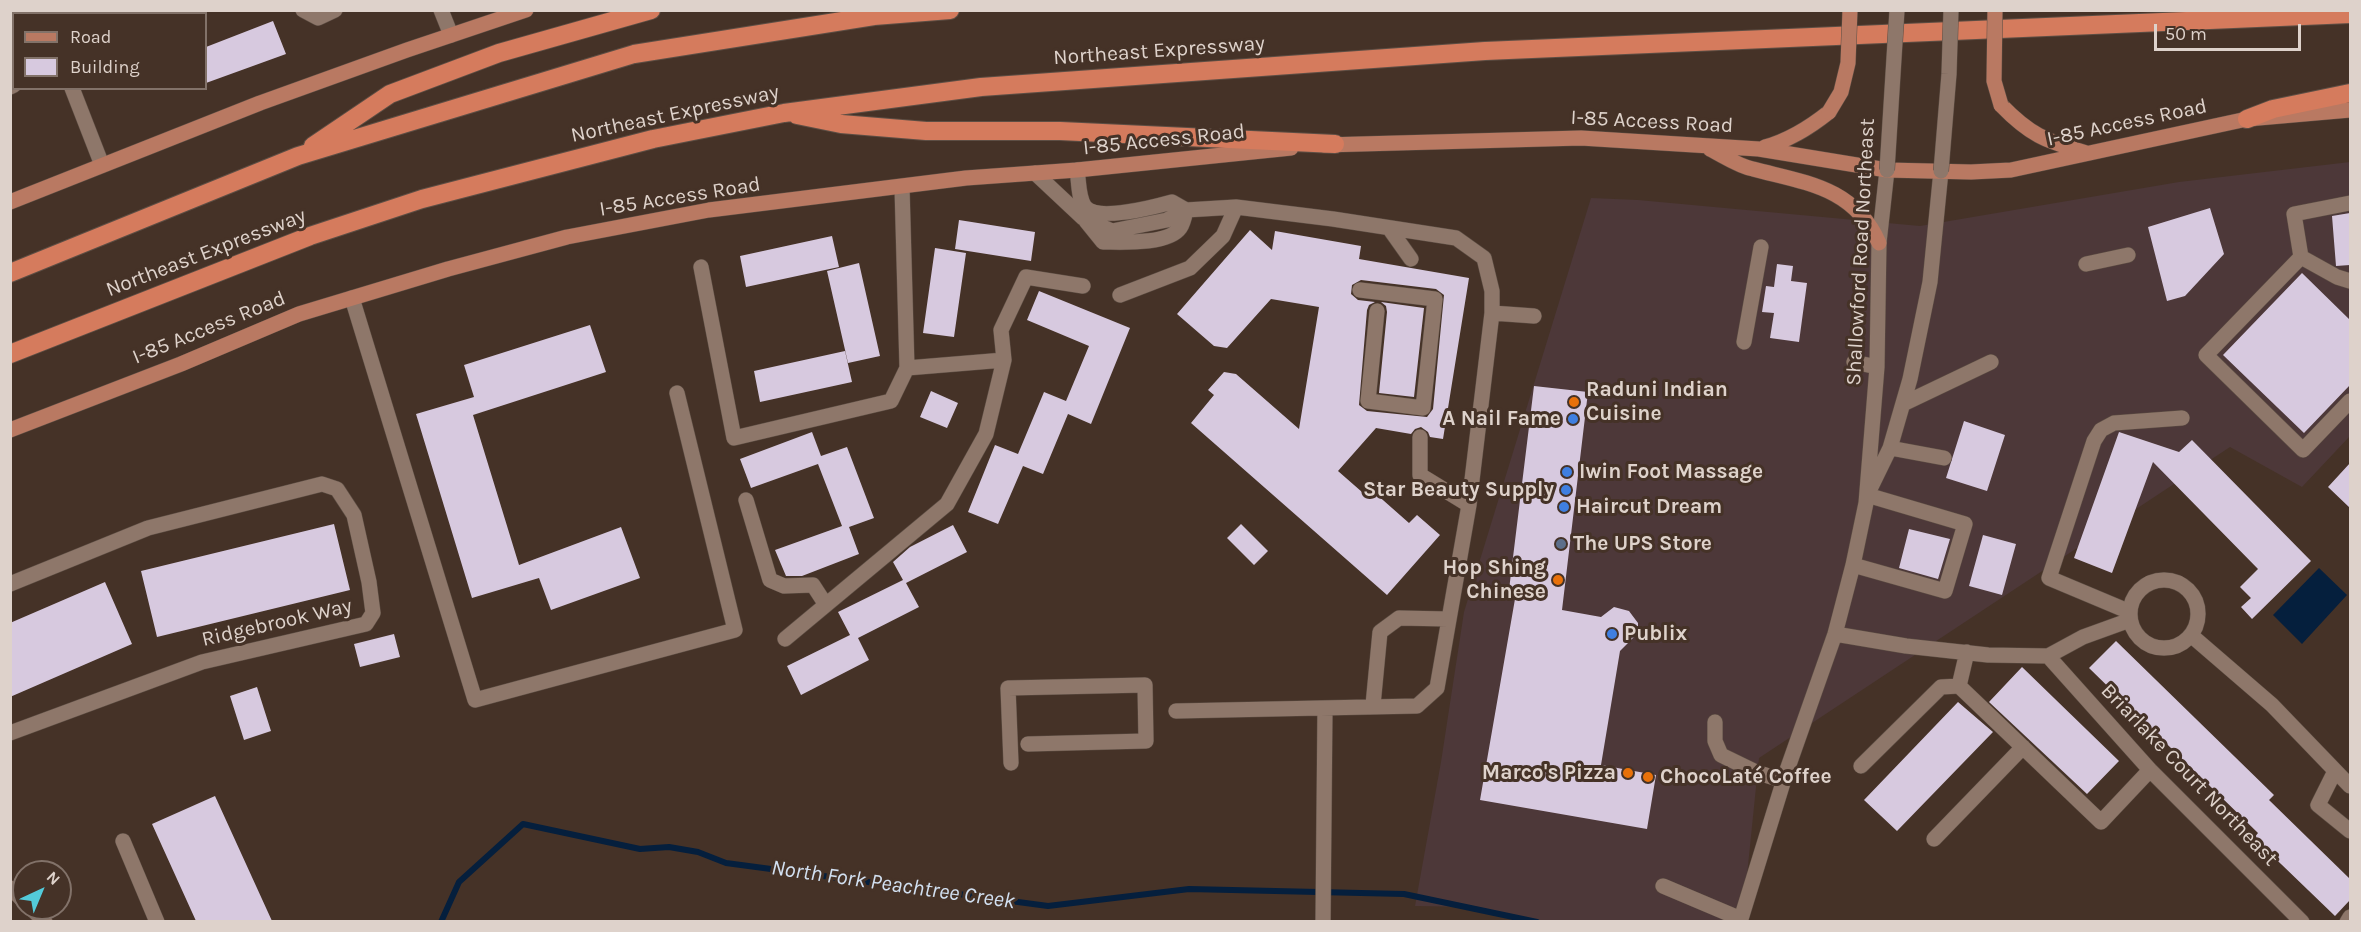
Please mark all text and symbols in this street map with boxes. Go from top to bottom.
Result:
legend [12,12,207,90]
scale bar [2157,12,2304,50]
text: 50 m [2165,23,2207,45]
text: Road [70,26,111,48]
street label: Northeast Expressway [1052,31,1266,71]
text: Building [70,56,140,78]
street label: Northeast Expressway [569,80,781,148]
street label: I-85 Access Road [2045,94,2209,152]
street label: I-85 Access Road [1570,105,1734,139]
street label: Shallowford Road Northeast [1841,118,1881,386]
street label: I-85 Access Road [1082,119,1246,161]
street label: I-85 Access Road [598,172,762,222]
street label: Northeast Expressway [102,203,310,303]
street label: I-85 Access Road [129,286,289,370]
place label: Raduni Indian Cuisine [1586,377,1728,427]
marker: Raduni Indian Cuisine [1567,395,1581,409]
place label: A Nail Fame [1442,406,1561,432]
marker: A Nail Fame [1566,412,1580,426]
place label: Iwin Foot Massage [1579,459,1763,485]
marker: Iwin Foot Massage [1560,465,1574,479]
place label: Star Beauty Supply [1363,477,1554,503]
marker: Star Beauty Supply [1559,483,1573,497]
place label: Haircut Dream [1576,494,1722,520]
marker: Haircut Dream [1557,500,1571,514]
place label: The UPS Store [1573,531,1712,557]
marker: The UPS Store [1554,537,1568,551]
place label: Hop Shing Chinese [1443,555,1546,605]
marker: Hop Shing Chinese [1551,573,1565,587]
street label: Ridgebrook Way [199,593,355,653]
place label: Publix [1624,621,1687,647]
marker: Publix [1605,627,1619,641]
street label: Briarlake Court Northeast [2095,679,2283,871]
place label: Marco's Pizza [1482,760,1616,786]
place label: ChocoLaté Coffee [1660,764,1832,790]
marker: Marco's Pizza [1621,766,1635,780]
marker: ChocoLaté Coffee [1641,770,1655,784]
water label: North Fork Peachtree Creek [769,855,1017,915]
north arrow [12,860,72,920]
text: N [43,867,64,889]

